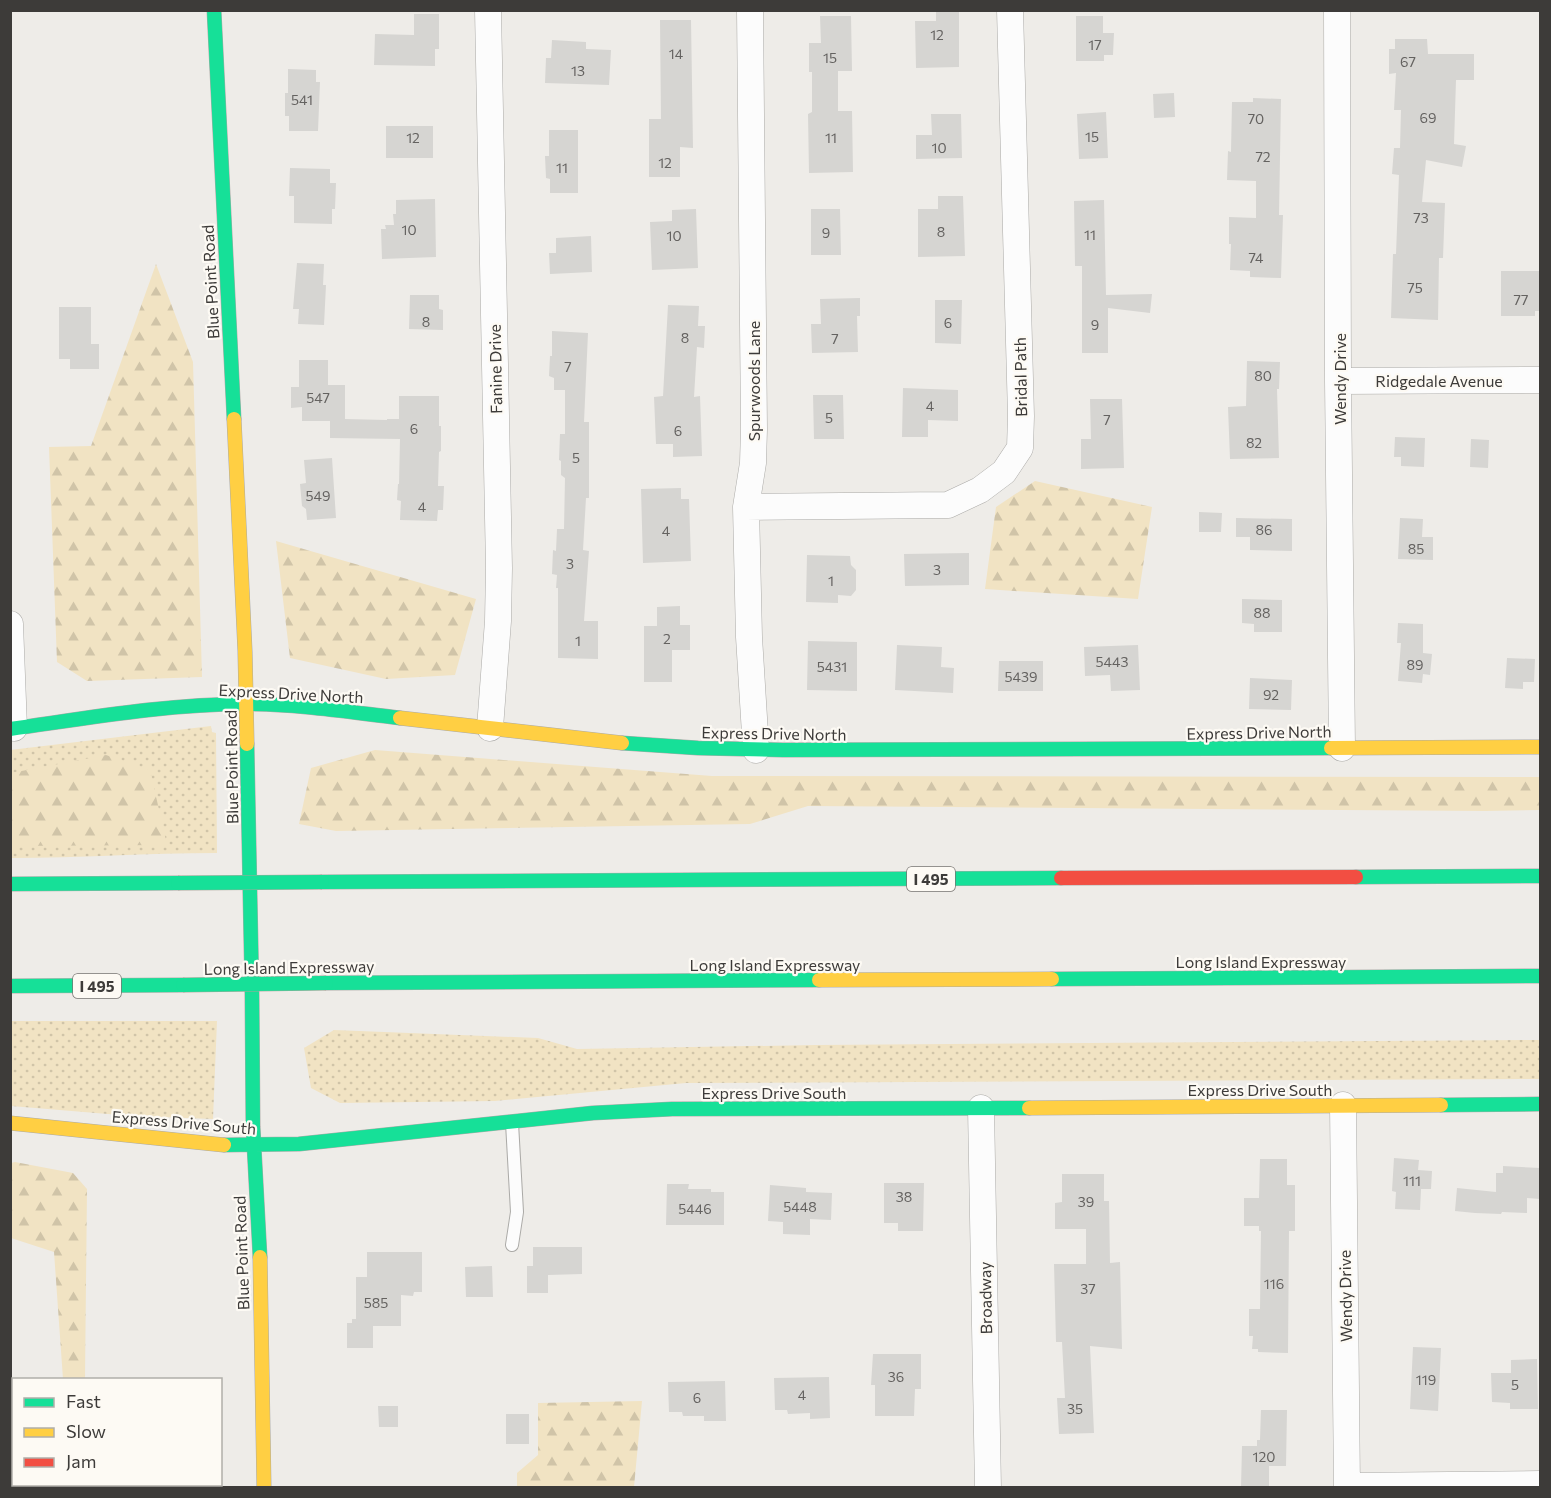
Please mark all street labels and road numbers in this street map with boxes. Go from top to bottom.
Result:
street label: Blue Point Road [198,224,222,340]
street label: Spurwoods Lane [744,321,763,441]
street label: Fanine Drive [485,324,505,414]
street label: Wendy Drive [1330,333,1349,425]
street label: Bridal Path [1010,337,1030,417]
street label: Ridgedale Avenue [1375,371,1503,390]
street label: Express Drive North [218,680,364,706]
street label: Blue Point Road [221,710,241,824]
street label: Express Drive North [1186,721,1332,743]
street label: Express Drive North [701,722,847,744]
road number: I 495 [907,867,955,891]
street label: Long Island Expressway [1176,952,1346,971]
street label: Long Island Expressway [690,955,860,974]
street label: Long Island Expressway [203,956,375,978]
road number: I 495 [73,974,121,998]
street label: Express Drive South [1188,1080,1332,1099]
street label: Express Drive South [702,1083,846,1102]
street label: Express Drive South [111,1106,257,1138]
street label: Blue Point Road [230,1195,252,1311]
street label: Wendy Drive [1335,1250,1355,1342]
street label: Broadway [975,1261,995,1335]

